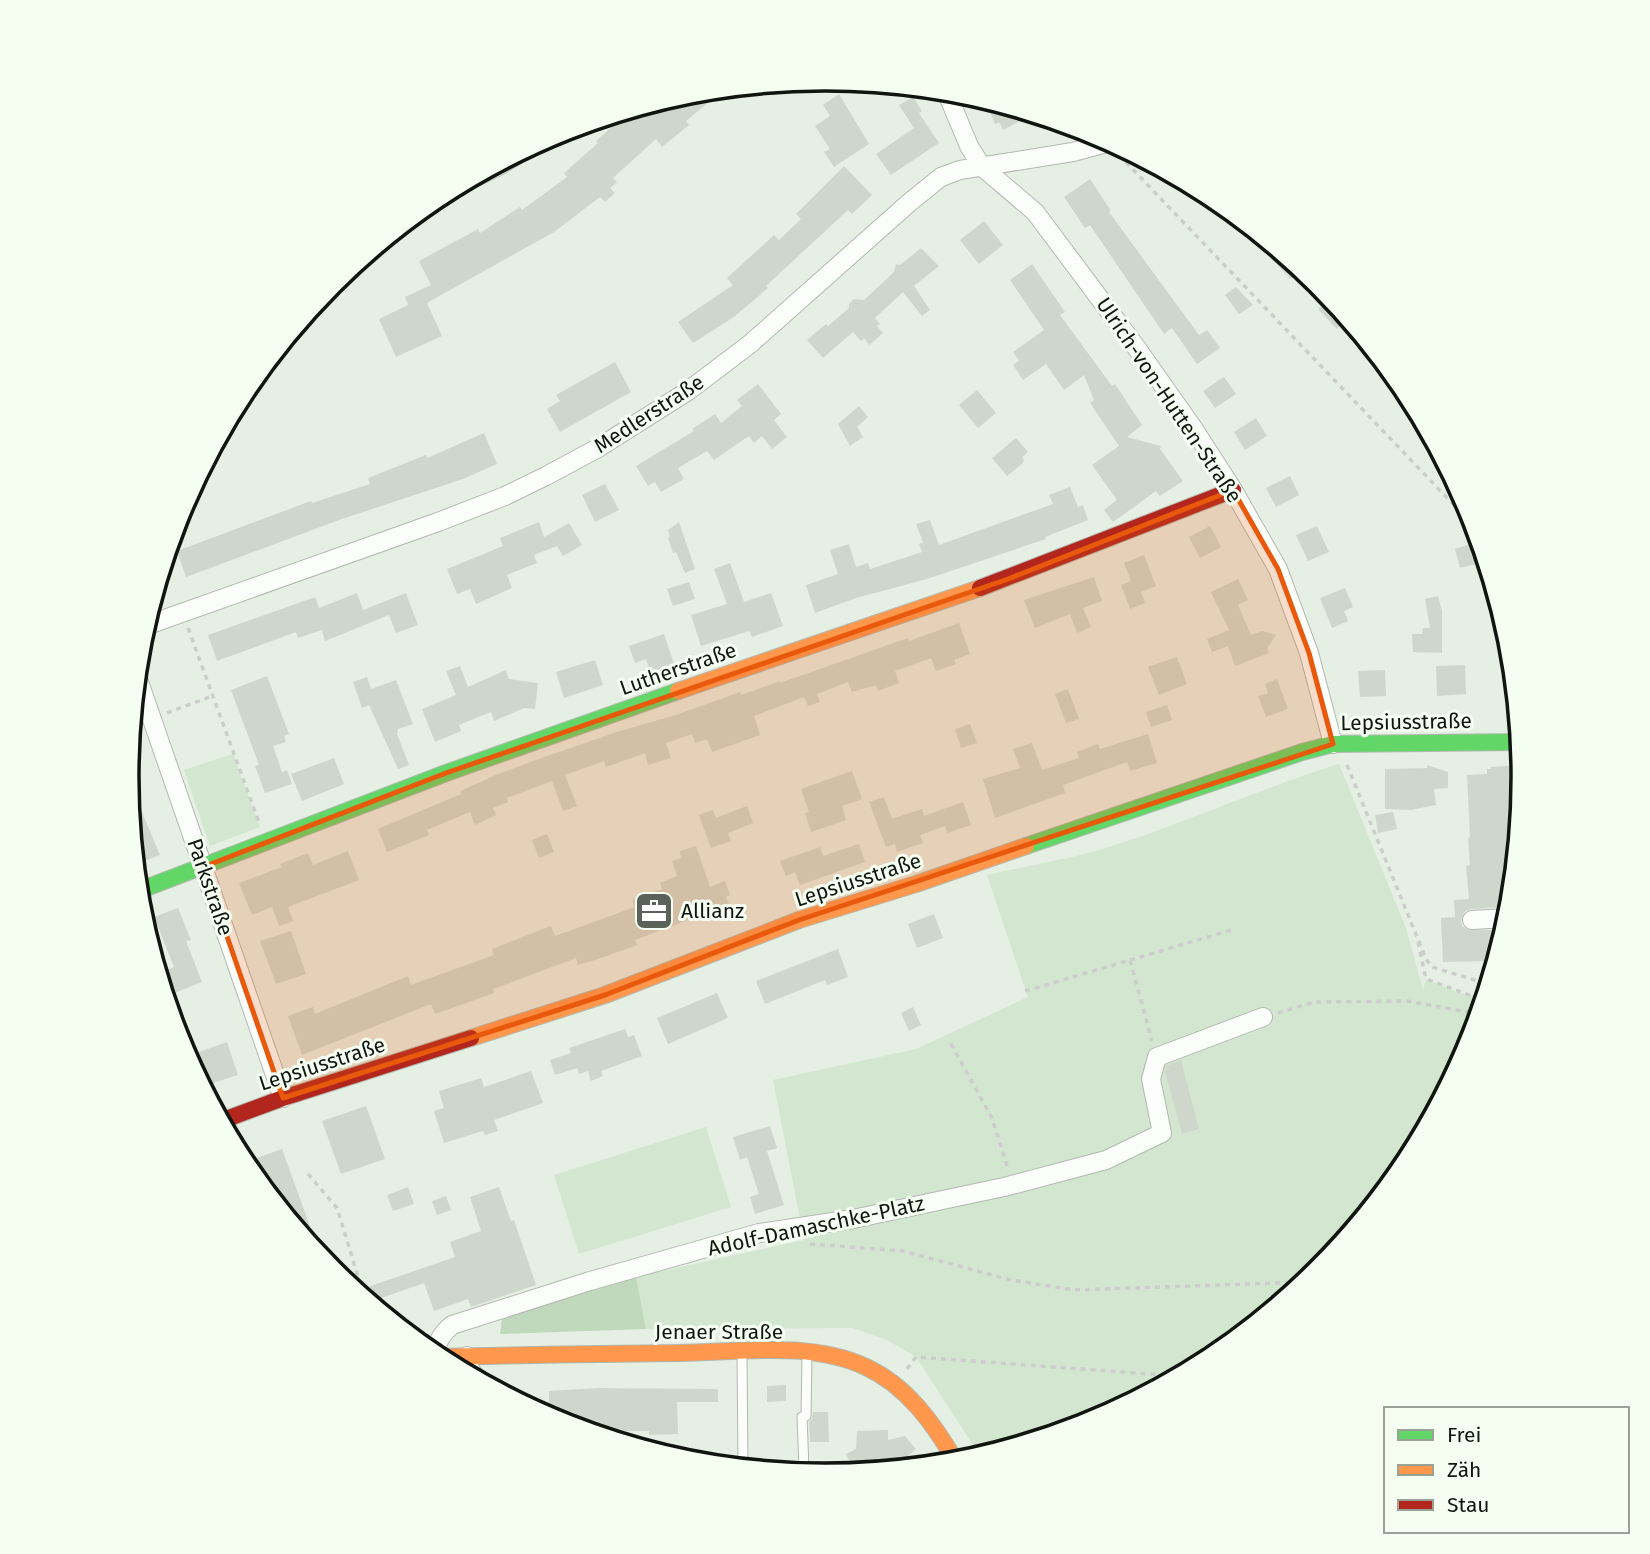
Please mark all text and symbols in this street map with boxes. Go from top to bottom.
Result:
street label: Ulrich-von-Hutten-Straße [1090,292,1248,508]
street label: Medlerstraße [589,369,709,459]
street label: Lutherstraße [616,637,740,701]
street label: Lepsiusstraße [1340,708,1472,736]
street label: Parkstraße [181,835,239,939]
street label: Lepsiusstraße [791,847,925,913]
office icon: Allianz [633,890,675,932]
place label: Allianz [681,898,744,924]
street label: Lepsiusstraße [255,1031,389,1097]
street label: Adolf-Damaschke-Platz [705,1190,927,1262]
street label: Jenaer Straße [655,1319,783,1345]
legend [1384,1407,1629,1533]
text: Frei [1447,1422,1481,1448]
text: Zäh [1447,1457,1481,1483]
text: Stau [1447,1492,1490,1518]

